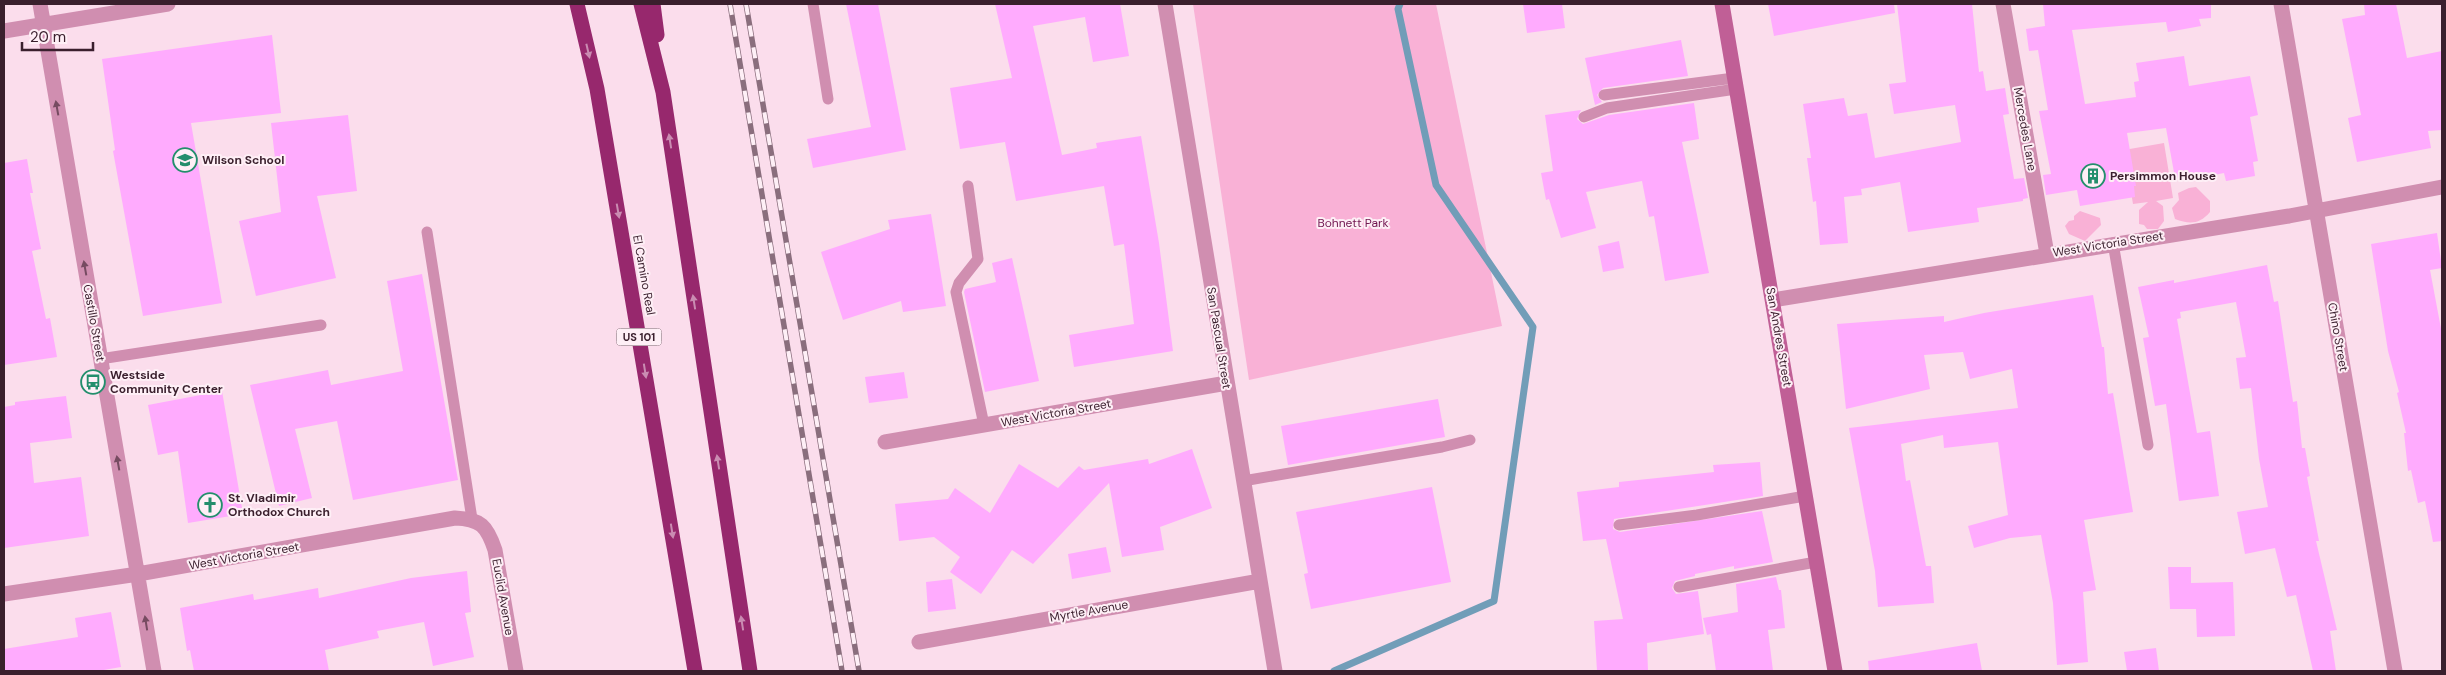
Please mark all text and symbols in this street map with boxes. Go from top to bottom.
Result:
scale bar [22,20,94,52]
text: 20 m [30,27,66,47]
one-way arrow [584,44,592,59]
street label: Mercedes Lane [2010,86,2040,172]
one-way arrow [53,100,61,116]
one-way arrow [666,133,674,149]
school or university icon: Wilson School [172,147,198,173]
place label: Wilson School [202,152,284,168]
building icon: Persimmon House [2080,163,2106,189]
place label: Persimmon House [2110,168,2216,184]
one-way arrow [614,203,622,219]
park label: Bohnett Park [1317,215,1389,231]
street label: West Victoria Street [2052,227,2165,261]
street label: El Camino Real [629,234,659,316]
one-way arrow [80,260,88,276]
street label: Castillo Street [79,283,109,363]
street label: San Pascual Street [1203,286,1235,390]
street label: San Andres Street [1762,286,1796,388]
one-way arrow [690,293,698,309]
street label: Chino Street [2324,301,2352,373]
road number: US 101 [616,328,662,346]
one-way arrow [641,364,649,380]
place label: Westside Community Center [110,367,223,397]
bus stop icon: Westside Community Center [80,369,106,395]
street label: West Victoria Street [1000,395,1113,431]
one-way arrow [714,454,722,470]
one-way arrow [114,455,122,471]
place label: St. Vladimir Orthodox Church [228,490,330,520]
church icon: St. Vladimir Orthodox Church [197,492,223,518]
one-way arrow [668,524,676,540]
street label: West Victoria Street [188,538,301,574]
street label: Euclid Avenue [488,557,518,637]
street label: Myrtle Avenue [1049,596,1130,626]
one-way arrow [141,615,149,631]
one-way arrow [738,615,746,631]

